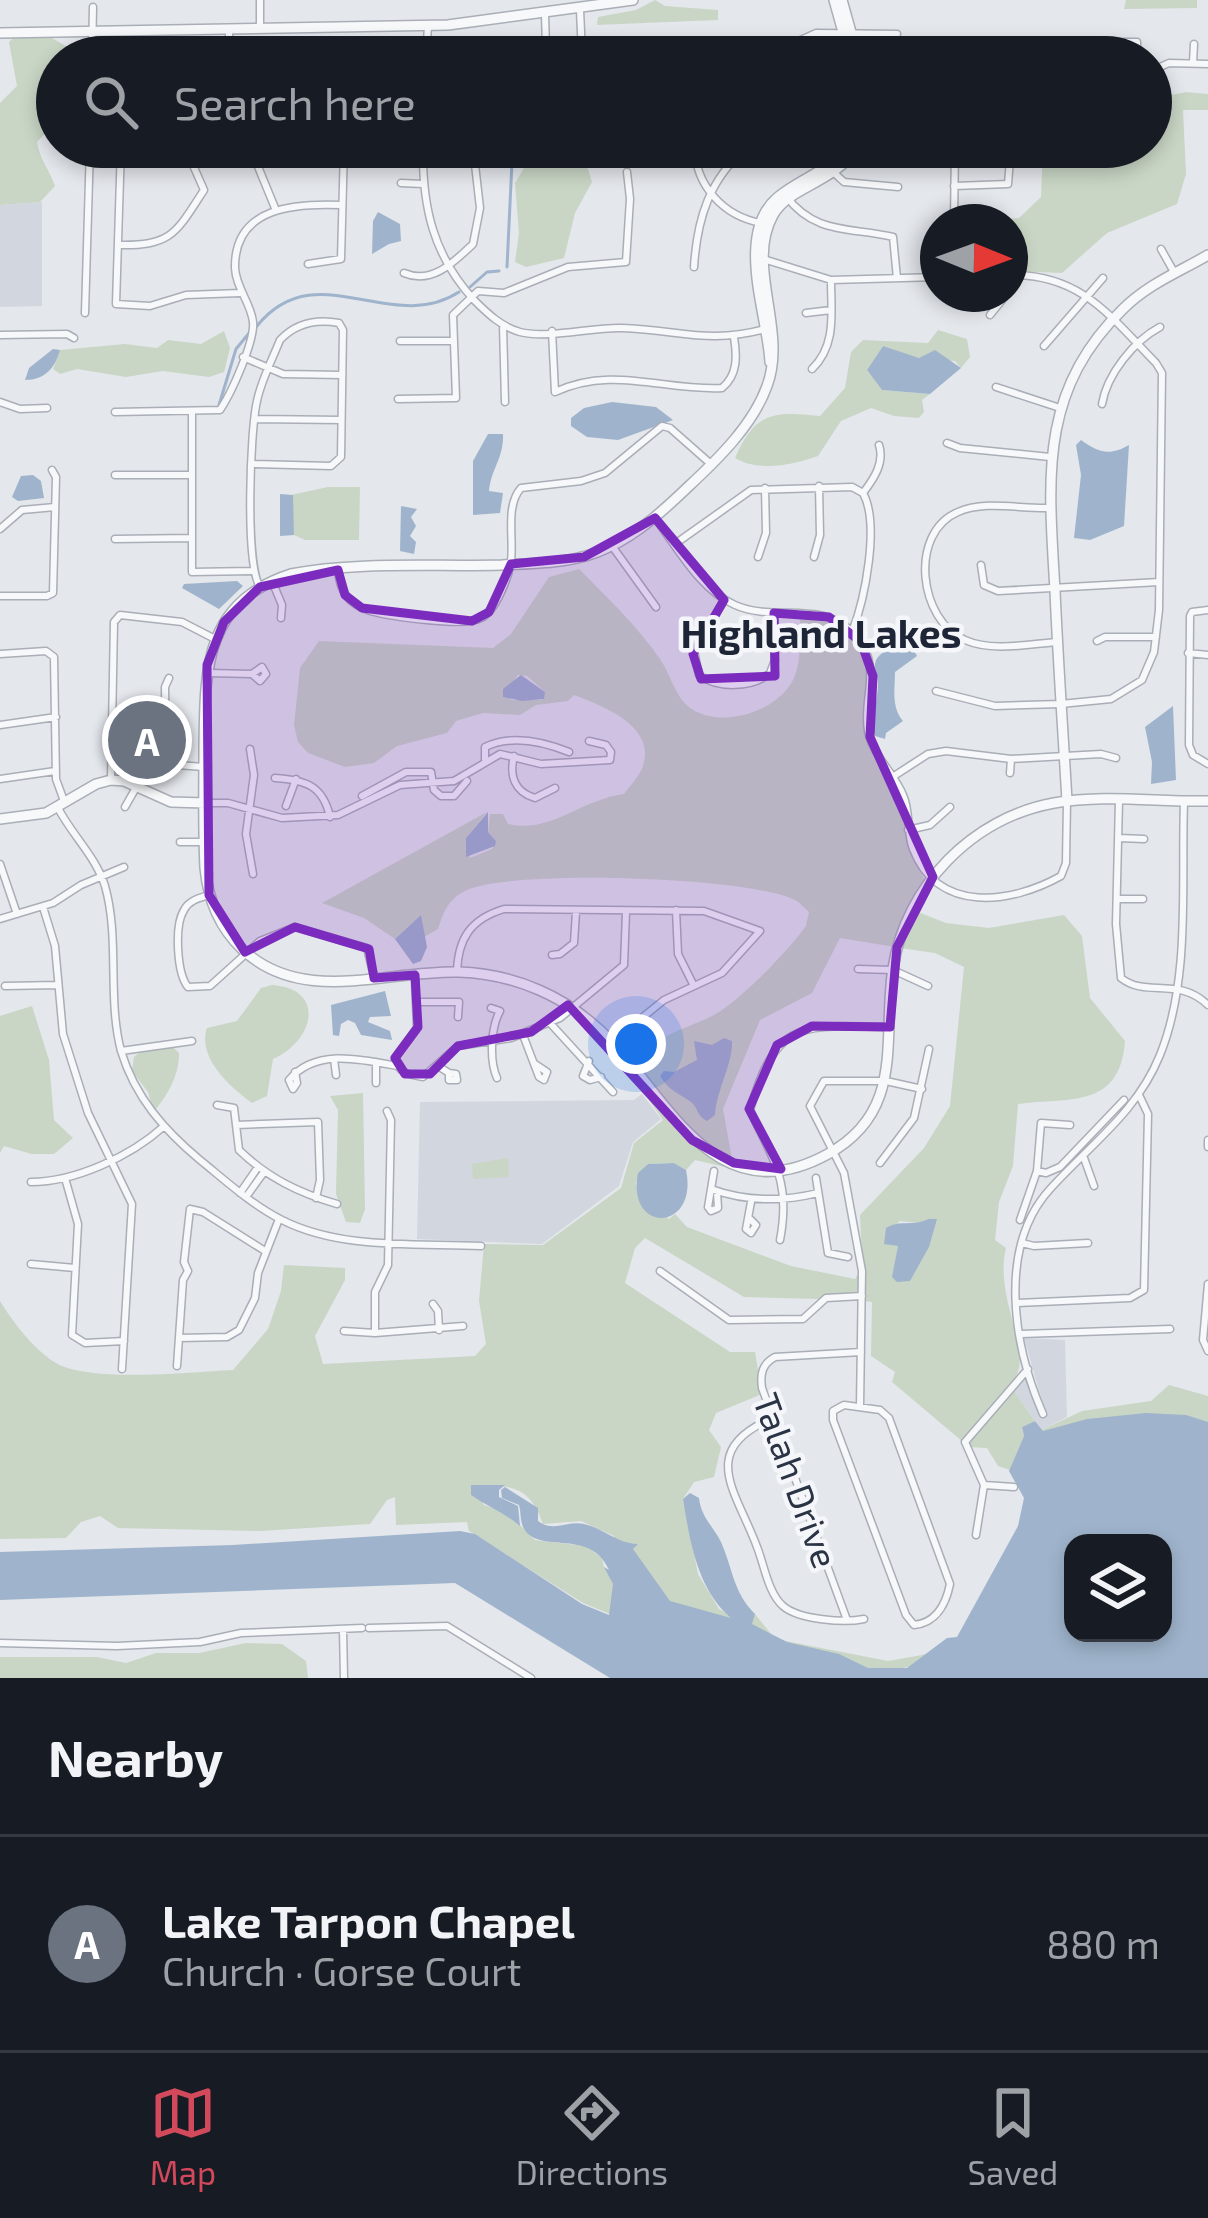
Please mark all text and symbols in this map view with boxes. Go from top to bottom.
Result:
search box [36,36,1172,168]
icon: search [78,69,144,135]
text: Search here [174,75,416,129]
north arrow [920,204,1028,312]
district label: Highland Lakes [681,609,961,656]
pin: A [108,695,186,785]
your location [606,1014,666,1074]
street label: Talah Drive [746,1387,848,1573]
map controls [1064,1534,1172,1642]
button: layers [1064,1534,1172,1642]
text: Nearby [48,1726,223,1787]
text: Lake Tarpon Chapel [162,1893,575,1947]
text: A [74,1920,100,1967]
text: 880 m [1046,1920,1160,1967]
text: Church · Gorse Court [162,1947,521,1994]
tab: Map [150,2080,216,2192]
tab: Directions [516,2080,668,2192]
tab: Saved [968,2080,1058,2192]

